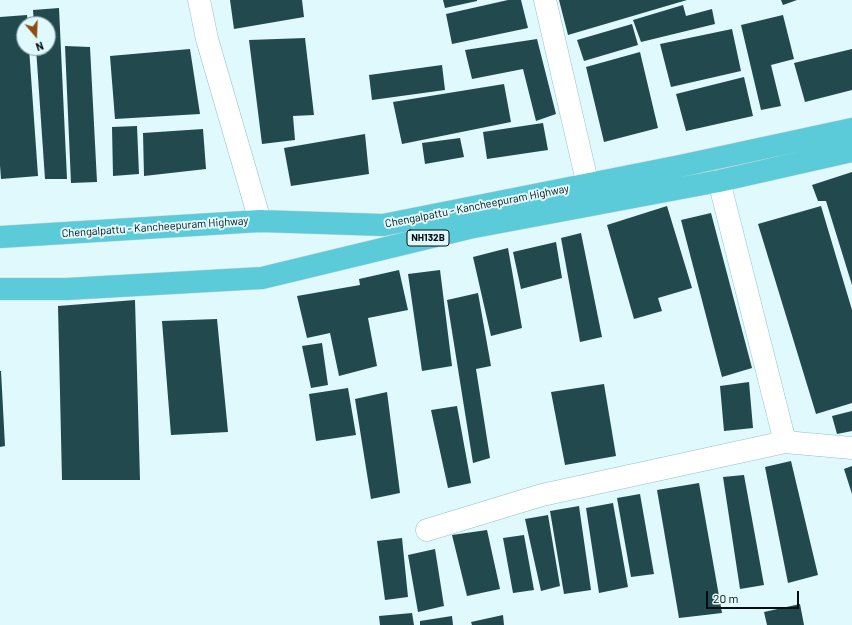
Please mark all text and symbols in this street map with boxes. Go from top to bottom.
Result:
north arrow [16,16,56,56]
text: N [34,40,45,54]
street label: Chengalpattu - Kancheepuram Highway [384,182,570,230]
street label: Chengalpattu - Kancheepuram Highway [61,214,249,240]
road number: NH132B [407,230,449,246]
scale bar [708,583,801,609]
text: 20 m [713,591,739,605]

